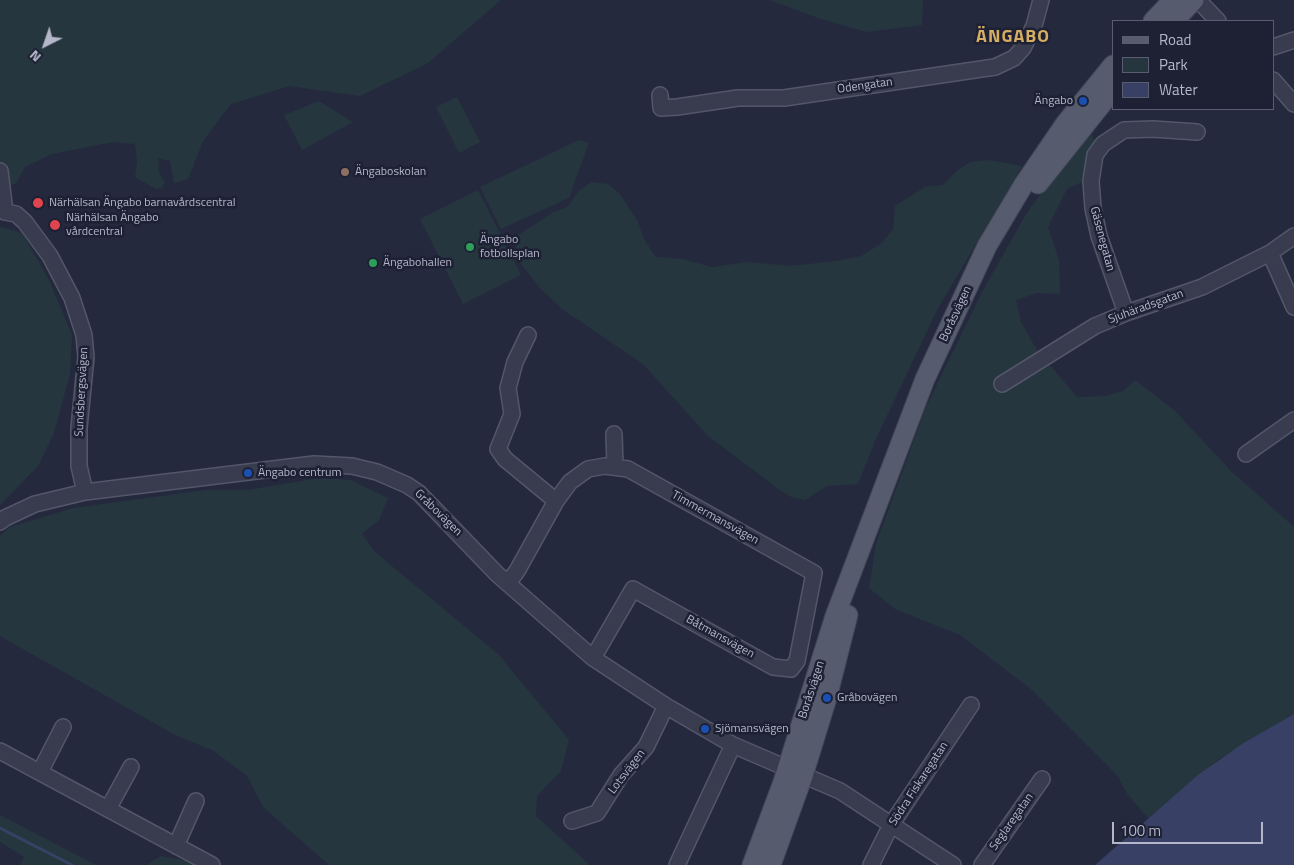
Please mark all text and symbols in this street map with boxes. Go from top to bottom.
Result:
north arrow [20,20,70,70]
legend [1112,20,1274,110]
district label: ÄNGABO [975,27,1051,49]
text: Road [1159,28,1191,51]
text: N [24,46,45,68]
text: Park [1159,53,1188,76]
street label: Odengatan [836,75,894,97]
text: Water [1159,78,1198,101]
place label: Ängabo [1035,94,1073,108]
marker: Ängabo [1077,95,1089,107]
place label: Ängaboskolan [355,165,426,179]
marker: Ängaboskolan [339,166,351,178]
marker: Närhälsan Ängabo barnavårdscentral [31,196,45,210]
place label: Närhälsan Ängabo barnavårdscentral [49,196,236,210]
street label: Gäsenegatan [1086,205,1118,273]
place label: Närhälsan Ängabo vårdcentral [66,211,159,239]
marker: Närhälsan Ängabo vårdcentral [48,218,62,232]
place label: Ängabo fotbollsplan [480,233,540,261]
marker: Ängabo fotbollsplan [464,241,476,253]
place label: Ängabohallen [383,256,452,270]
marker: Ängabohallen [367,257,379,269]
street label: Boråsvägen [937,284,975,344]
street label: Sjuhäradsgatan [1106,287,1186,327]
street label: Sundsbergsvägen [72,347,92,437]
place label: Ängabo centrum [258,466,341,480]
marker: Ängabo centrum [242,467,254,479]
street label: Gråbovägen [411,487,465,539]
street label: Timmermansvägen [669,488,761,548]
street label: Båtmansvägen [683,612,757,662]
street label: Boråsvägen [796,659,828,721]
place label: Gråbovägen [837,691,897,705]
marker: Gråbovägen [821,692,833,704]
place label: Sjömansvägen [715,722,789,736]
marker: Sjömansvägen [699,723,711,735]
street label: Södra Fiskaregatan [886,739,952,829]
street label: Lotsvägen [606,747,648,797]
street label: Seglaregatan [987,791,1037,853]
scale bar [1114,812,1265,844]
text: 100 m [1120,819,1161,842]

